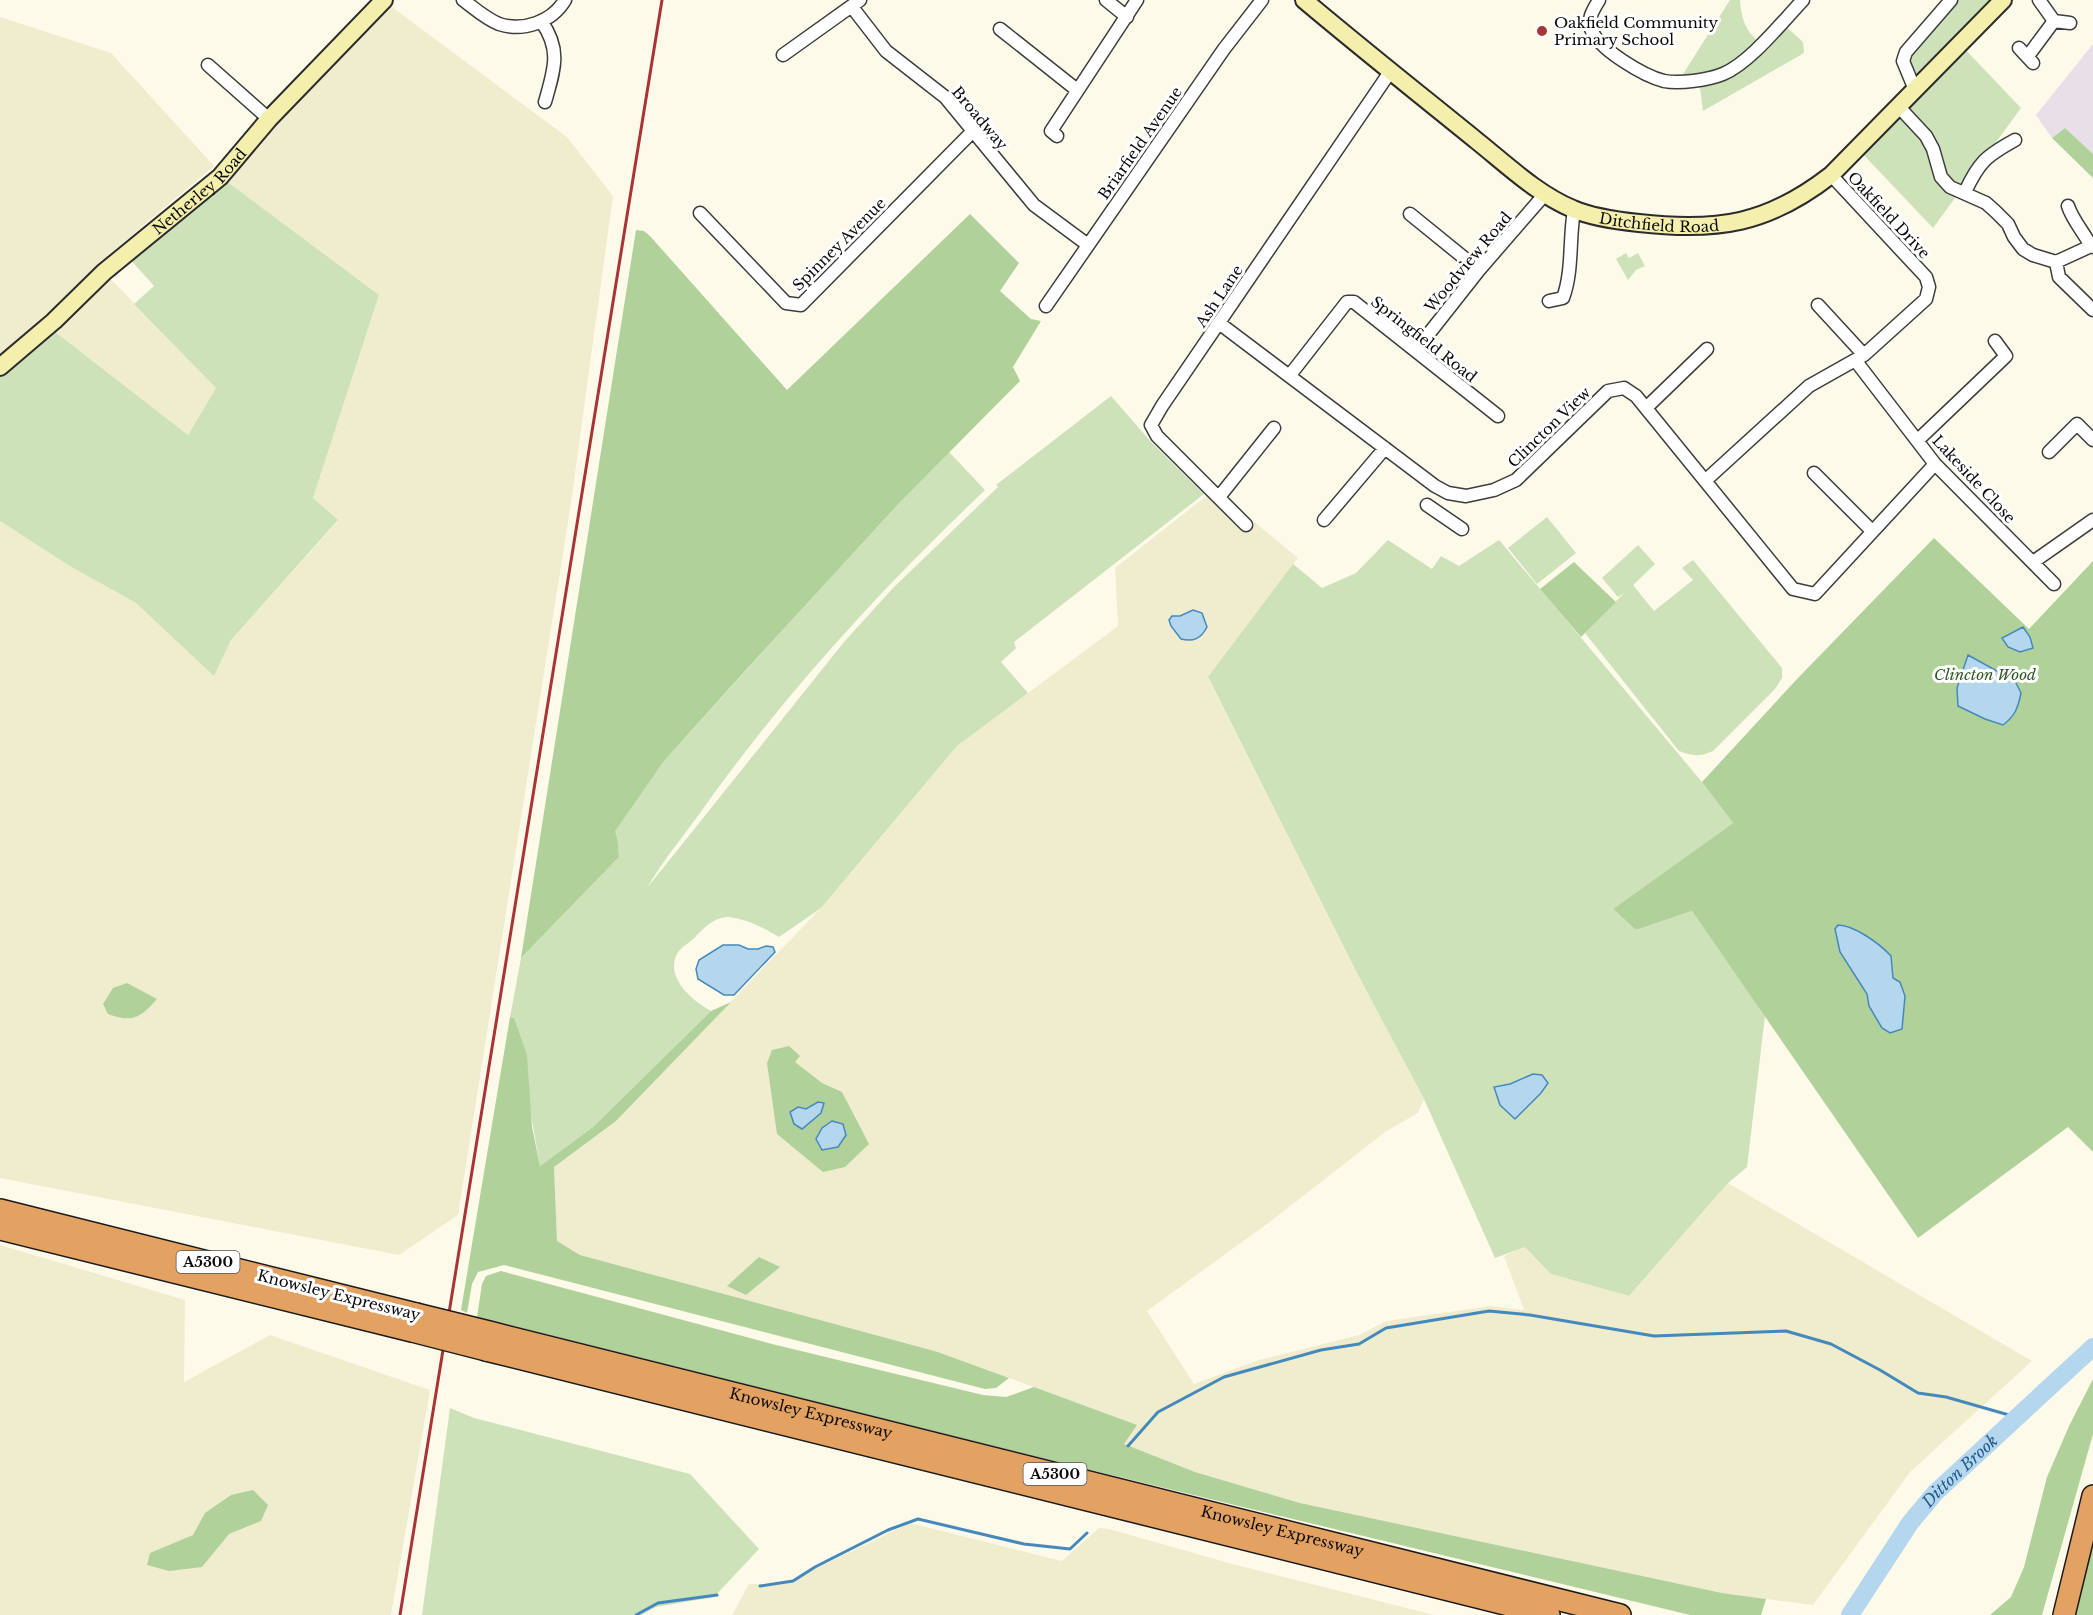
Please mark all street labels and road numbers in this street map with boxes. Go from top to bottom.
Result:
street label: Broadway [948,82,1012,154]
street label: Briarfield Avenue [1094,83,1186,203]
street label: Netherley Road [148,144,250,238]
street label: Oakfield Drive [1844,168,1934,262]
street label: Spinney Avenue [788,193,890,295]
street label: Woodview Road [1420,208,1516,317]
street label: Ditchfield Road [1598,208,1720,236]
street label: Ash Lane [1191,261,1247,332]
street label: Springfield Road [1367,292,1481,386]
street label: Clincton View [1504,383,1595,471]
street label: Lakeside Close [1928,431,2020,527]
road number: A5300 [176,1251,240,1273]
street label: Knowsley Expressway [256,1266,423,1325]
street label: Knowsley Expressway [728,1383,895,1442]
road number: A5300 [1024,1463,1086,1485]
street label: Knowsley Expressway [1199,1501,1366,1560]

